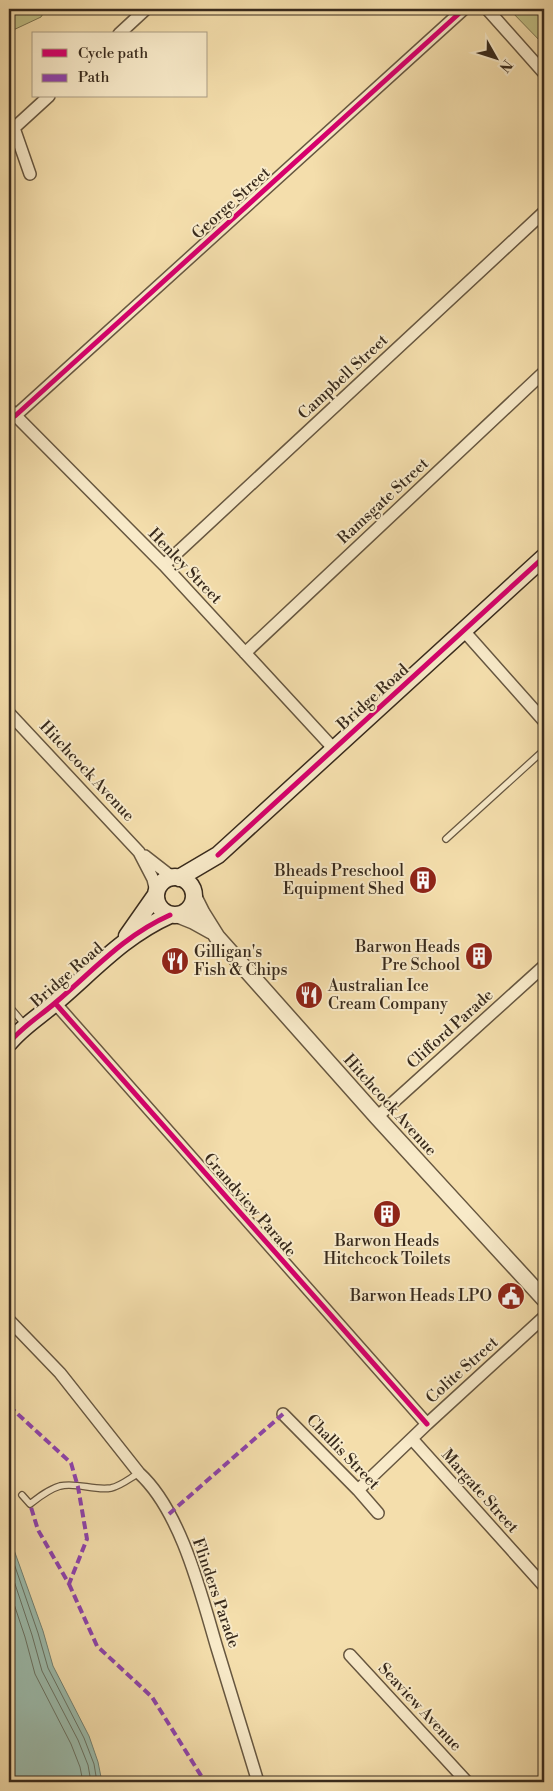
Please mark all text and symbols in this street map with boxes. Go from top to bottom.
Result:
legend [32,32,208,98]
north arrow [470,32,520,82]
text: Cycle path [78,44,148,63]
text: N [495,56,516,76]
text: Path [78,68,110,87]
street label: George Street [188,162,275,243]
street label: Campbell Street [294,330,392,424]
street label: Ramsgate Street [333,453,433,548]
street label: Henley Street [144,524,226,608]
street label: Bridge Road [332,660,413,735]
street label: Hitchcock Avenue [35,716,139,826]
place label: Bheads Preschool Equipment Shed [274,861,404,899]
building icon: Bheads Preschool Equipment Shed [408,865,438,895]
place label: Barwon Heads Pre School [354,937,460,975]
street label: Bridge Road [26,938,107,1013]
building icon: Barwon Heads Pre School [464,941,494,971]
place label: Gilligan's Fish & Chips [194,942,288,980]
restaurant icon: Gilligan's Fish & Chips [160,946,190,976]
place label: Australian Ice Cream Company [327,976,448,1014]
restaurant icon: Australian Ice Cream Company [294,980,324,1010]
street label: Clifford Parade [403,985,497,1073]
street label: Hitchcock Avenue [339,1050,441,1160]
street label: Grandview Parade [199,1149,301,1261]
building icon: Barwon Heads Hitchcock Toilets [372,1199,402,1229]
place label: Barwon Heads Hitchcock Toilets [323,1231,451,1269]
public building icon: Barwon Heads LPO [496,1281,526,1311]
place label: Barwon Heads LPO [349,1286,492,1306]
street label: Colite Street [422,1332,502,1408]
street label: Challis Street [302,1410,384,1494]
street label: Margate Street [437,1445,523,1537]
street label: Flinders Parade [188,1535,244,1651]
street label: Seaview Avenue [374,1659,466,1755]

